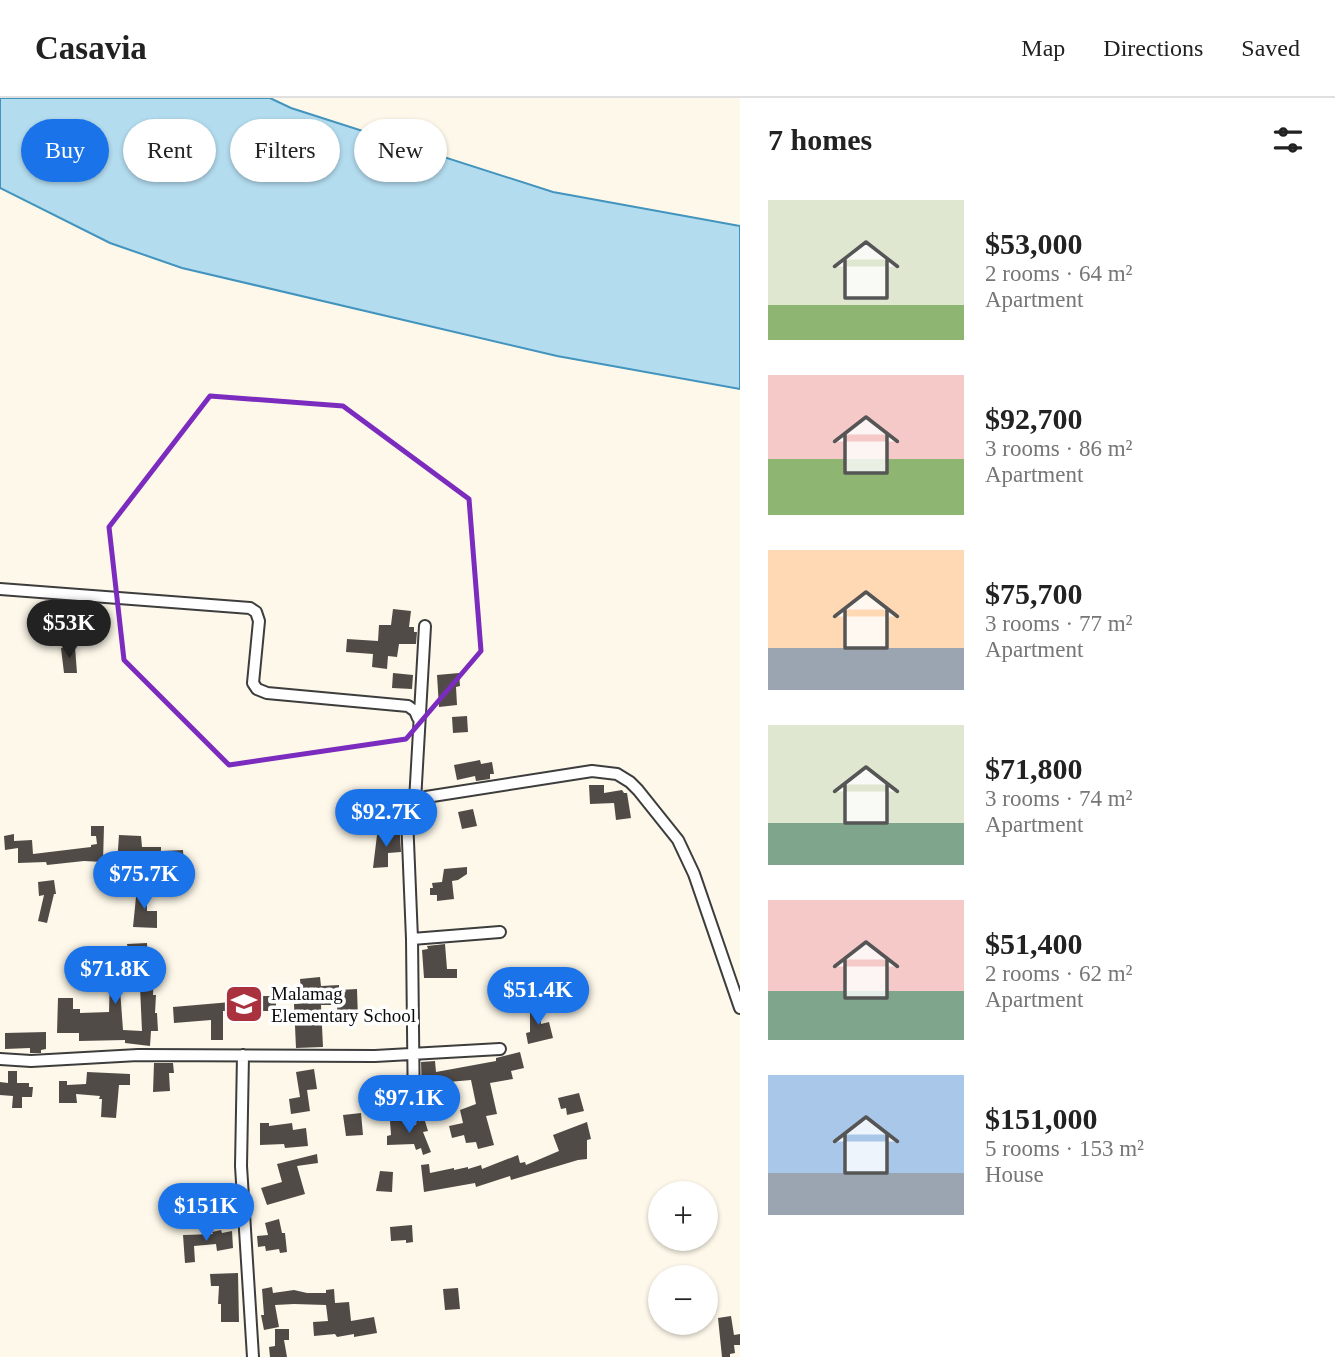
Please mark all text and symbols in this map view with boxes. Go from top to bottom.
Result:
text: Casavia [35,30,147,66]
text: Map [1021,35,1065,61]
text: Directions [1103,35,1203,61]
text: Saved [1241,35,1300,61]
chip: Buy [21,119,109,182]
chip: Rent [123,119,216,182]
chip: Filters [230,119,340,182]
chip: New [354,119,447,182]
icon: filters [1269,121,1307,159]
text: 7 homes [768,123,872,156]
text: $53,000 [985,227,1083,260]
icon: home [824,228,908,312]
text: 2 rooms · 64 m² [985,261,1132,286]
text: Apartment [985,287,1083,312]
text: $92,700 [985,402,1083,435]
icon: home [824,403,908,487]
text: 3 rooms · 86 m² [985,436,1132,461]
text: Apartment [985,462,1083,487]
text: $75,700 [985,577,1083,610]
icon: home [824,578,908,662]
pin: $53K [28,601,110,660]
text: $53K [43,610,95,635]
text: 3 rooms · 77 m² [985,611,1132,636]
text: Apartment [985,637,1083,662]
text: $71,800 [985,752,1083,785]
icon: home [824,753,908,837]
text: 3 rooms · 74 m² [985,786,1132,811]
pin: $92.7K [329,790,443,849]
text: $92.7K [351,799,421,824]
text: Apartment [985,812,1083,837]
pin: $75.7K [87,852,201,911]
text: $75.7K [109,861,179,886]
text: $51,400 [985,927,1083,960]
icon: home [824,928,908,1012]
pin: $71.8K [58,946,172,1006]
text: $71.8K [80,956,150,981]
text: 2 rooms · 62 m² [985,961,1132,986]
pin: $51.4K [481,968,595,1027]
text: $51.4K [503,977,573,1002]
school or university icon: Malamag Elementary School [223,983,265,1025]
place label: Malamag Elementary School [271,983,416,1026]
text: Apartment [985,987,1083,1012]
pin: $97.1K [352,1076,466,1135]
text: $97.1K [374,1085,444,1110]
text: $151,000 [985,1102,1098,1135]
icon: home [824,1103,908,1187]
text: 5 rooms · 153 m² [985,1136,1144,1161]
text: House [985,1162,1044,1187]
map controls [648,1181,718,1335]
button: + [648,1181,718,1251]
pin: $151K [157,1184,255,1243]
text: $151K [174,1193,238,1218]
button: − [648,1265,718,1335]

